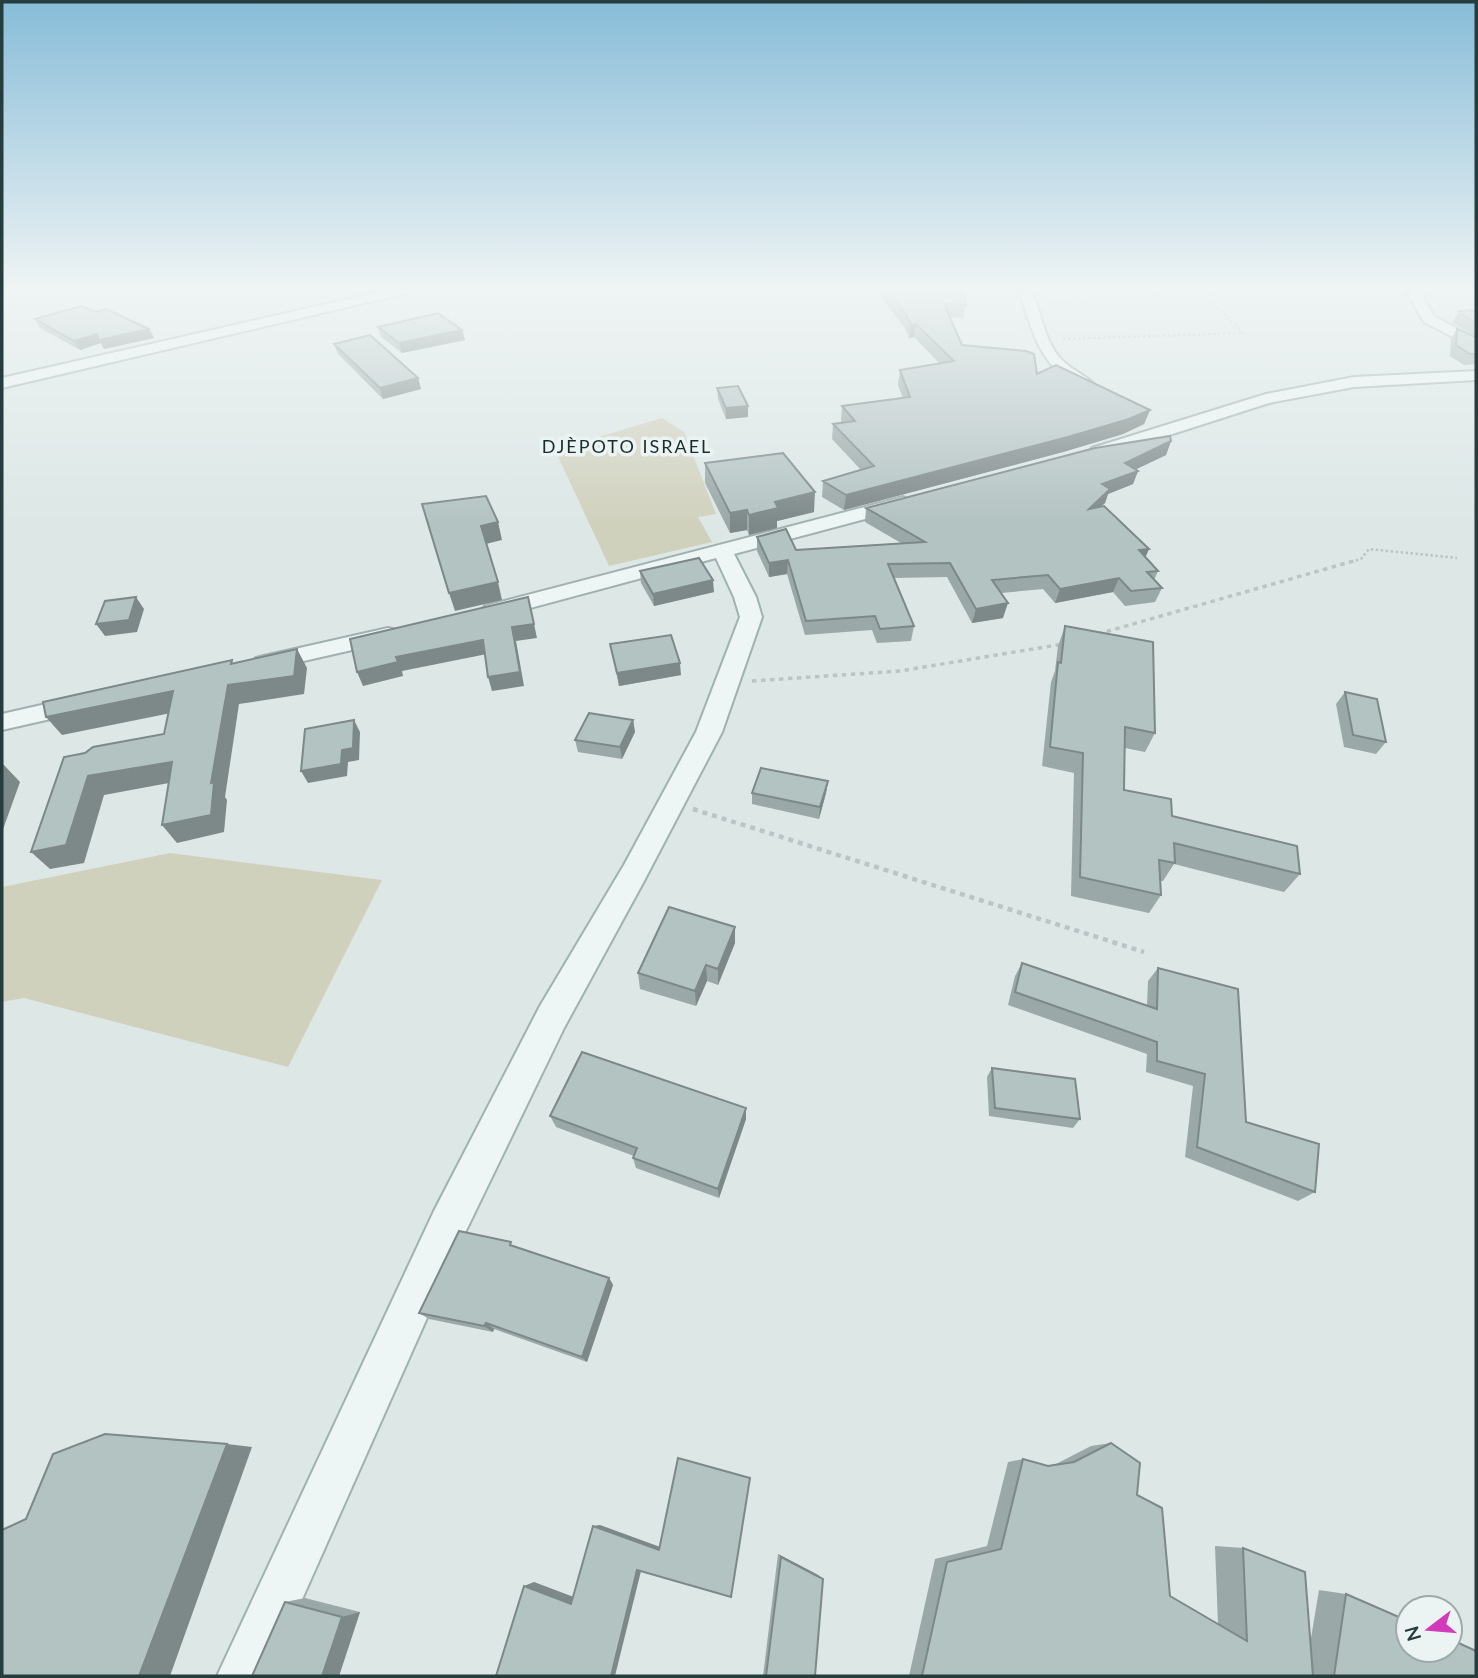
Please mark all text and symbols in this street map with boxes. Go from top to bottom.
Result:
district label: DJÈPOTO ISRAEL [542,435,712,457]
north arrow [1394,1594,1464,1664]
text: N [1399,1624,1425,1644]

